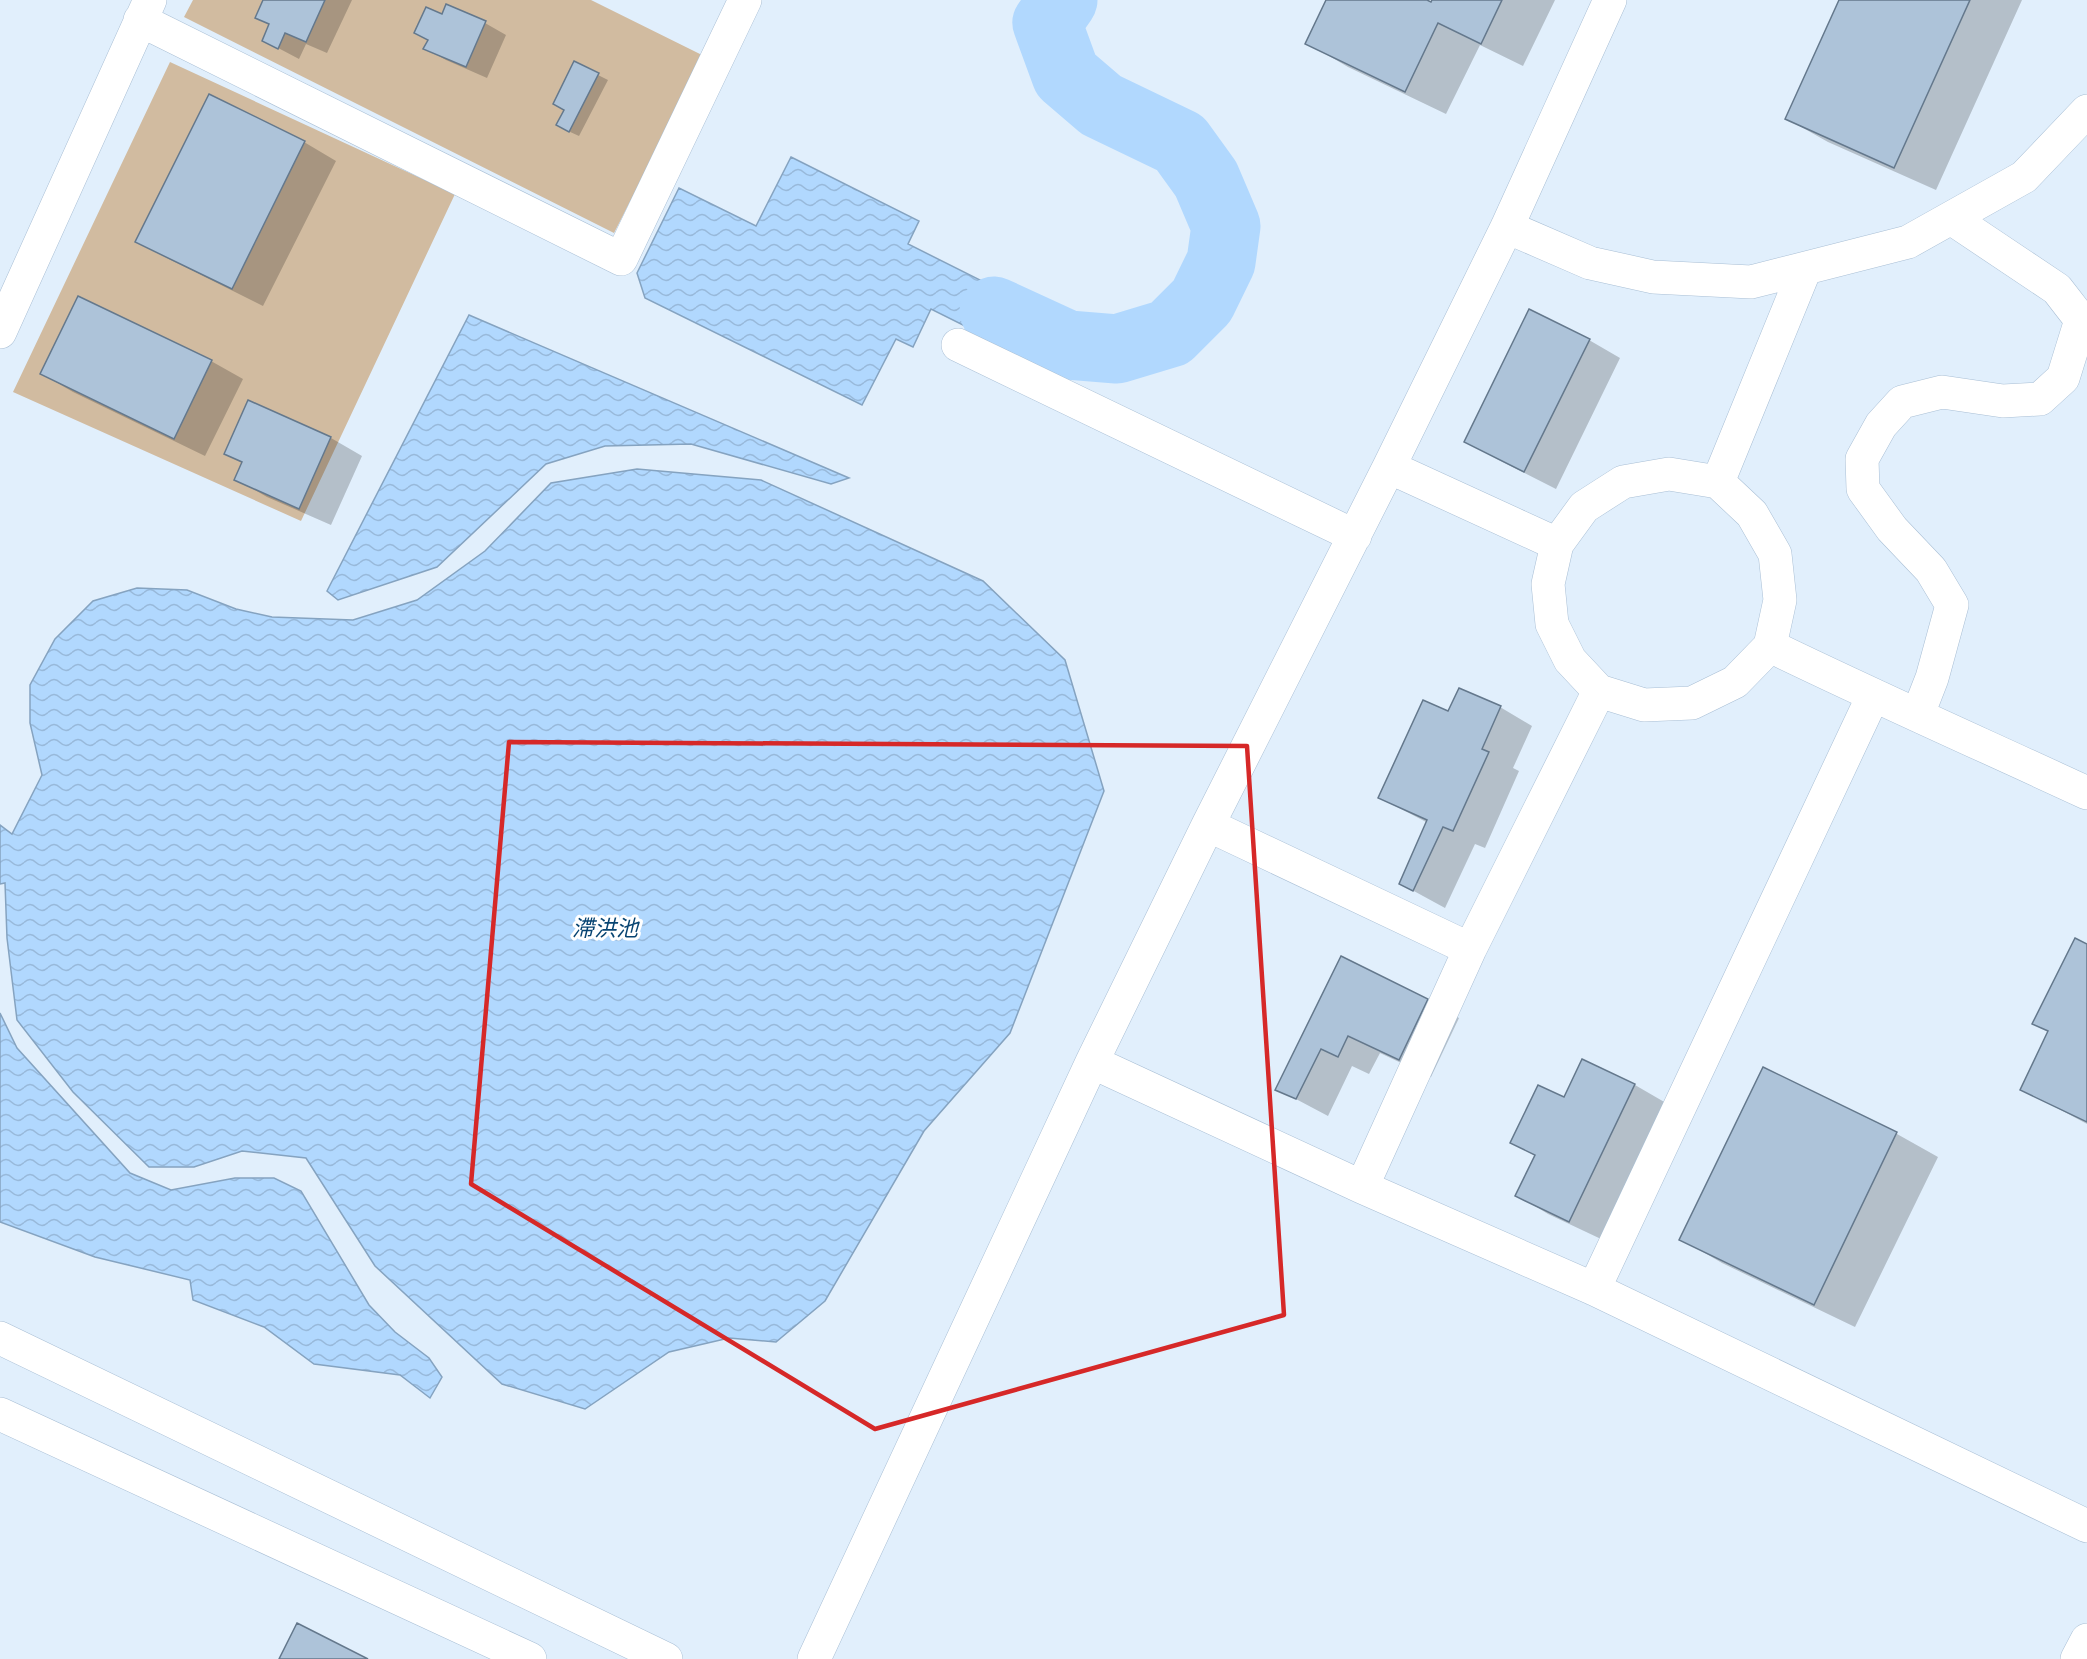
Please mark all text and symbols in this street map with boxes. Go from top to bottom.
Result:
water label: 滯洪池 [572,912,640,942]

